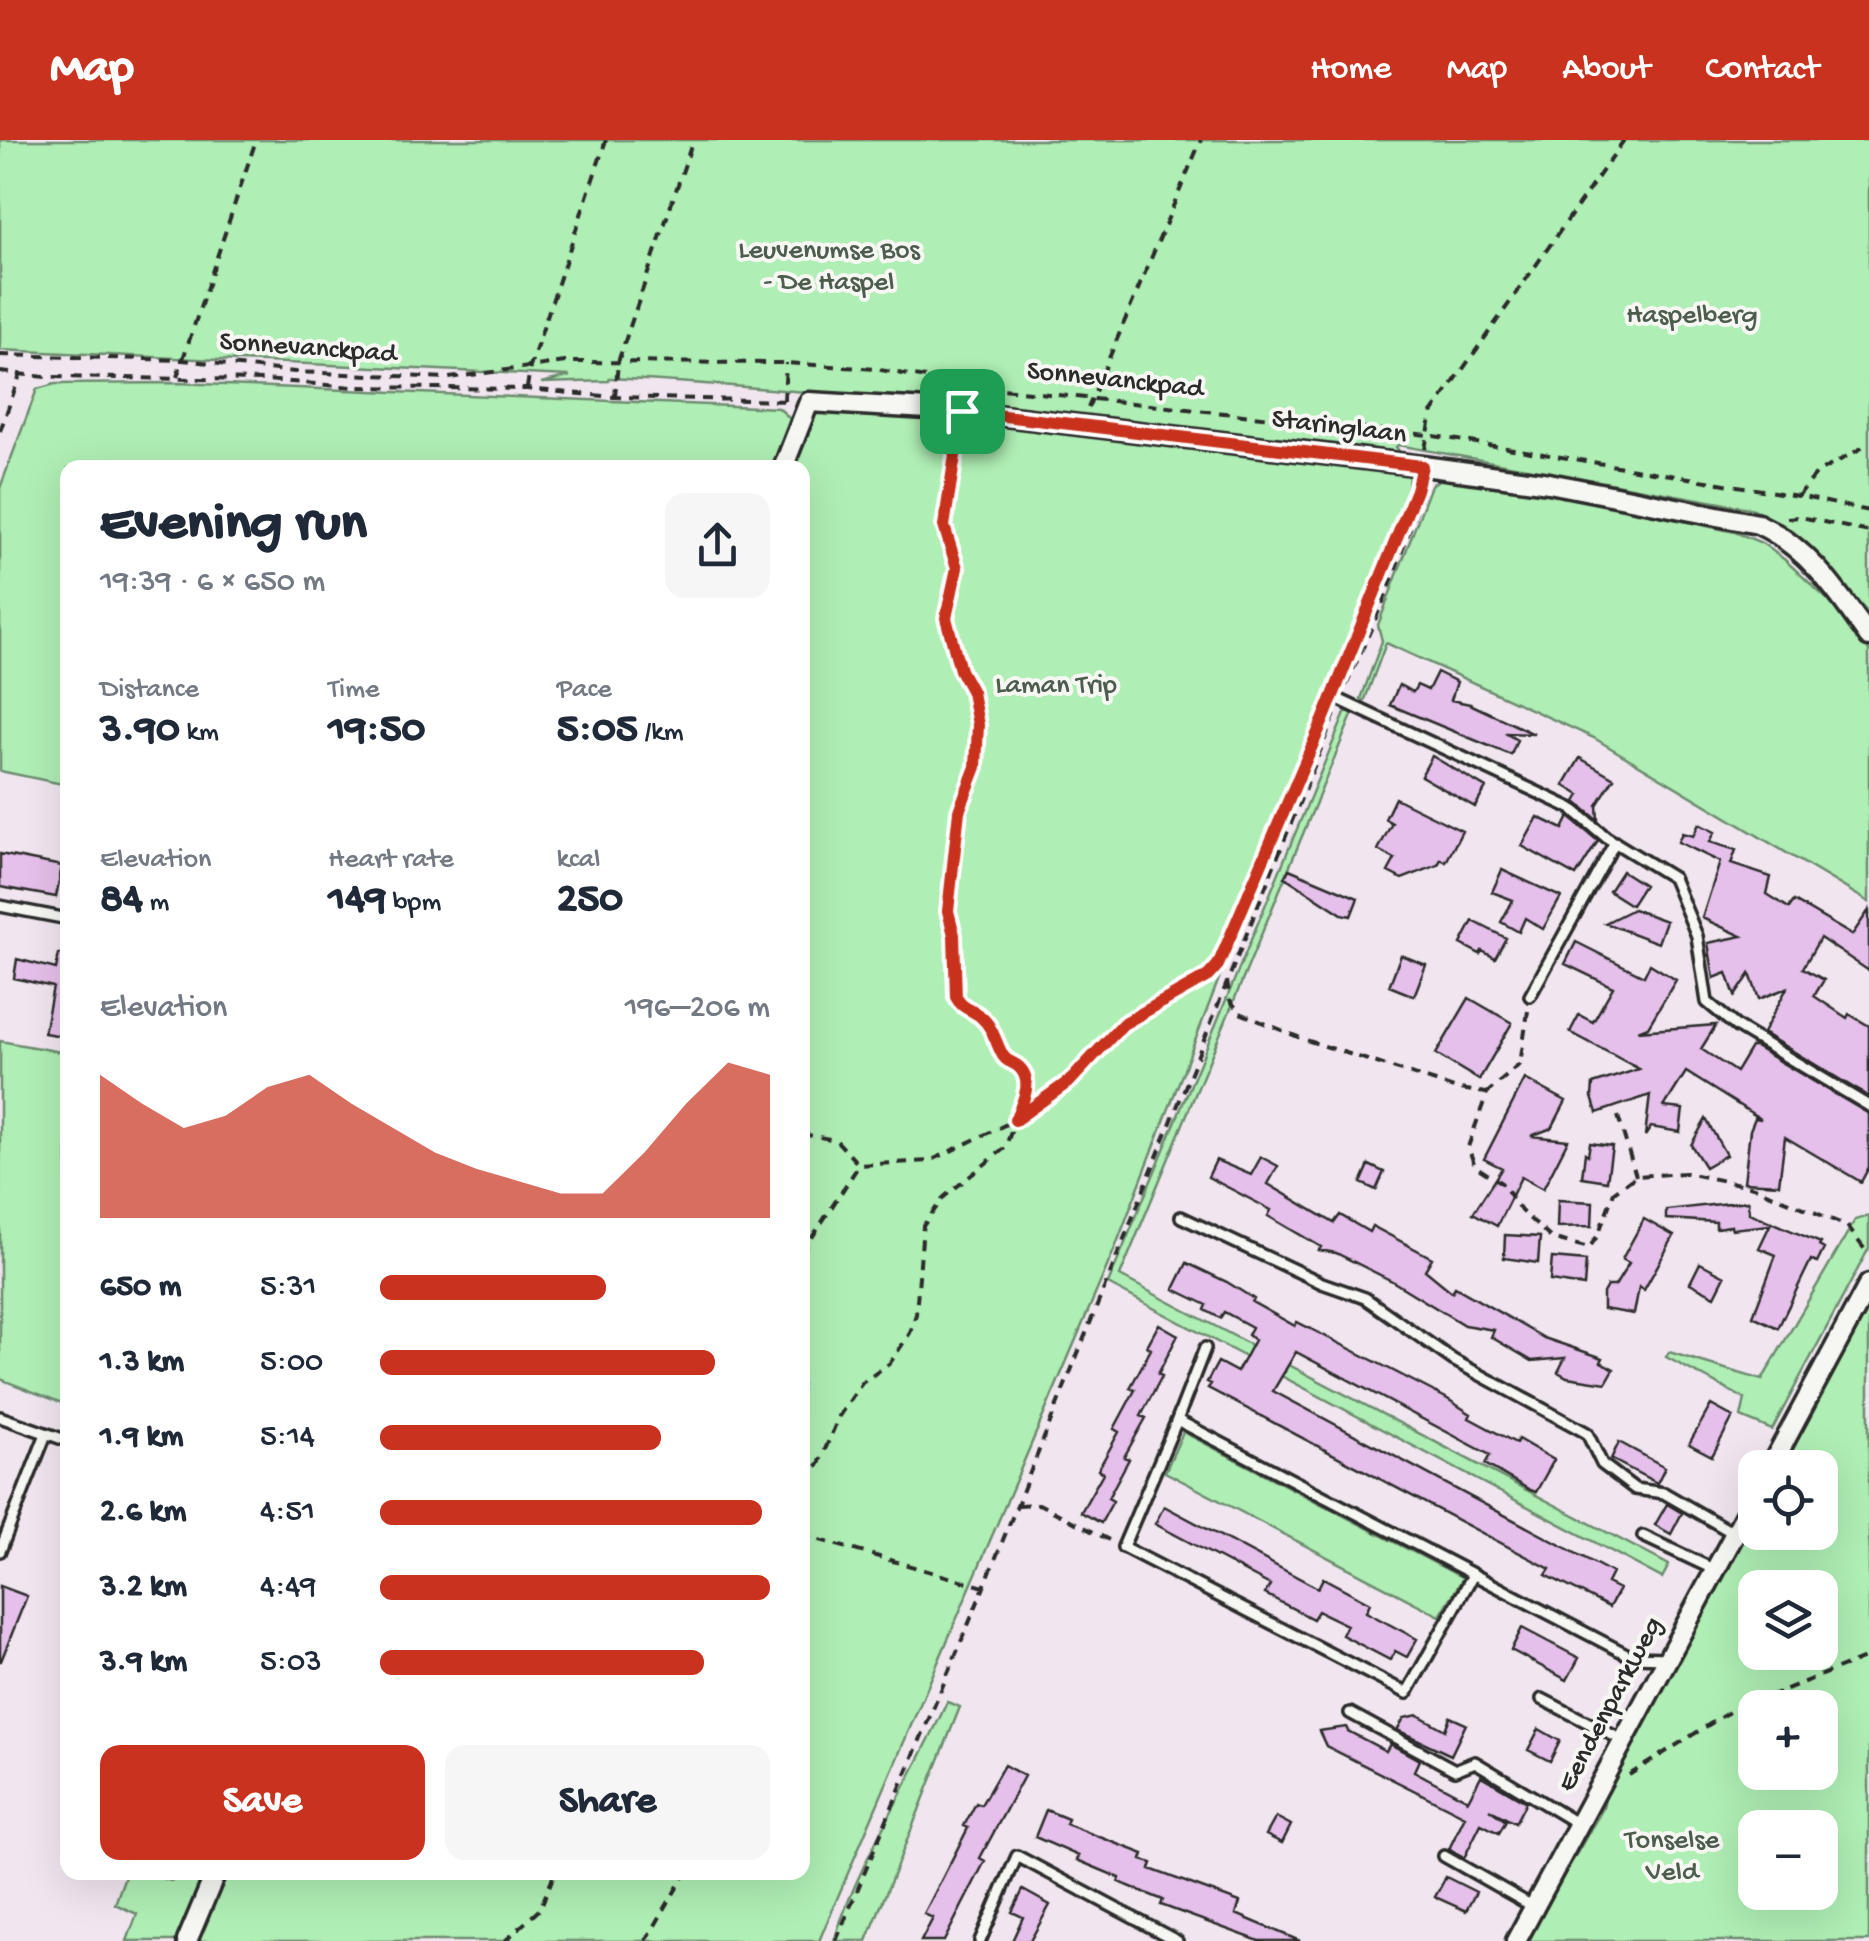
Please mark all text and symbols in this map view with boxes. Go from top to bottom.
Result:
text: Map [50,42,134,99]
text: Home [1310,50,1391,91]
text: Map [1446,50,1507,91]
text: About [1562,50,1650,91]
text: Contact [1705,50,1819,91]
park label: Leuvenumse Bos - De Haspel [738,235,920,300]
park label: Haspelberg [1626,300,1758,333]
street label: Sonnevanckpad [218,326,400,372]
street label: Sonnevanckpad [1025,355,1208,407]
pin [920,369,1005,454]
icon: arrive [935,384,990,439]
street label: Staringlaan [1270,403,1409,453]
button: share [665,493,770,598]
text: Evening run [100,494,367,558]
text: 19:39 · 6 × 650 m [100,564,325,602]
park label: Laman Trip [995,670,1117,703]
text: Distance [100,674,199,707]
text: Time [328,674,380,707]
text: Pace [557,674,612,707]
text: 3.90 [100,707,180,756]
text: 19:50 [328,707,425,756]
text: 5:05 [557,707,638,756]
text: km [180,717,219,750]
text: /km [638,717,684,750]
text: Elevation [100,844,211,877]
text: Heart rate [328,844,454,877]
text: kcal [557,844,600,877]
text: 84 [100,877,143,926]
text: 149 [328,877,386,926]
text: 250 [557,877,623,926]
text: m [143,887,169,920]
text: bpm [386,887,441,920]
text: Elevation [100,990,227,1028]
text: 196–206 m [625,990,770,1028]
text: 650 m [100,1269,182,1307]
text: 5:31 [260,1269,316,1307]
text: 1.3 km [100,1344,184,1382]
text: 5:00 [260,1344,323,1382]
text: 1.9 km [100,1419,184,1457]
text: 5:14 [260,1419,315,1457]
map controls [1738,1450,1838,1910]
button: locate [1738,1450,1838,1550]
text: 2.6 km [100,1494,187,1532]
text: 4:51 [260,1494,315,1532]
text: 3.2 km [100,1569,187,1607]
text: 4:49 [260,1569,316,1607]
button: layers [1738,1570,1838,1670]
street label: Eendenparkweg [1551,1612,1671,1798]
text: 3.9 km [100,1644,187,1682]
text: 5:03 [260,1644,322,1682]
button: + [1738,1690,1838,1790]
button: Save [100,1745,425,1860]
button: Share [445,1745,770,1860]
button: − [1738,1810,1838,1910]
park label: Tonselse Veld [1623,1825,1720,1890]

